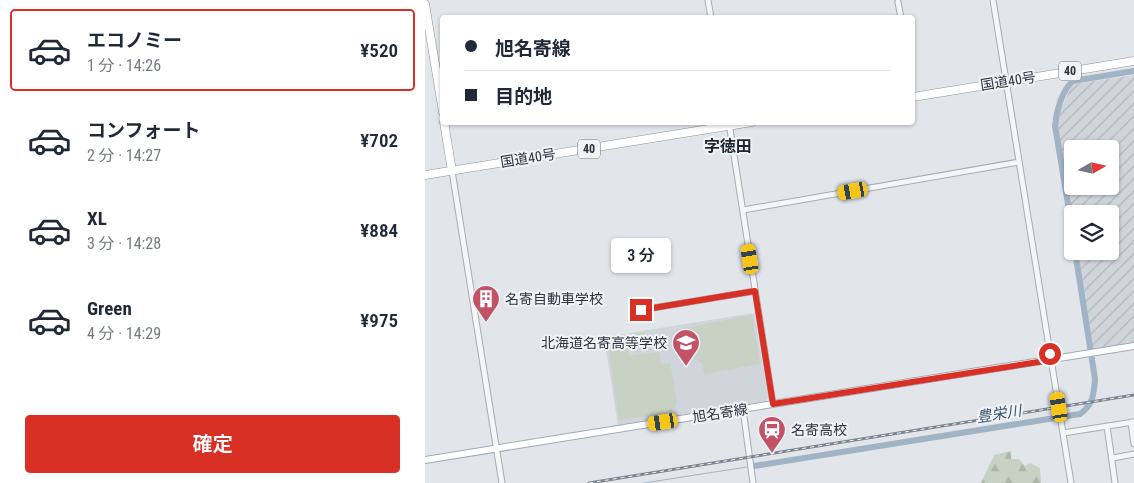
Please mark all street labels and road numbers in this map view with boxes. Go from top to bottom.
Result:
road number: 40 [1059,61,1081,80]
street label: 国道40号 [979,69,1037,93]
road number: 40 [578,140,600,158]
street label: 国道40号 [499,146,557,170]
street label: 旭名寄線 [691,401,749,425]

